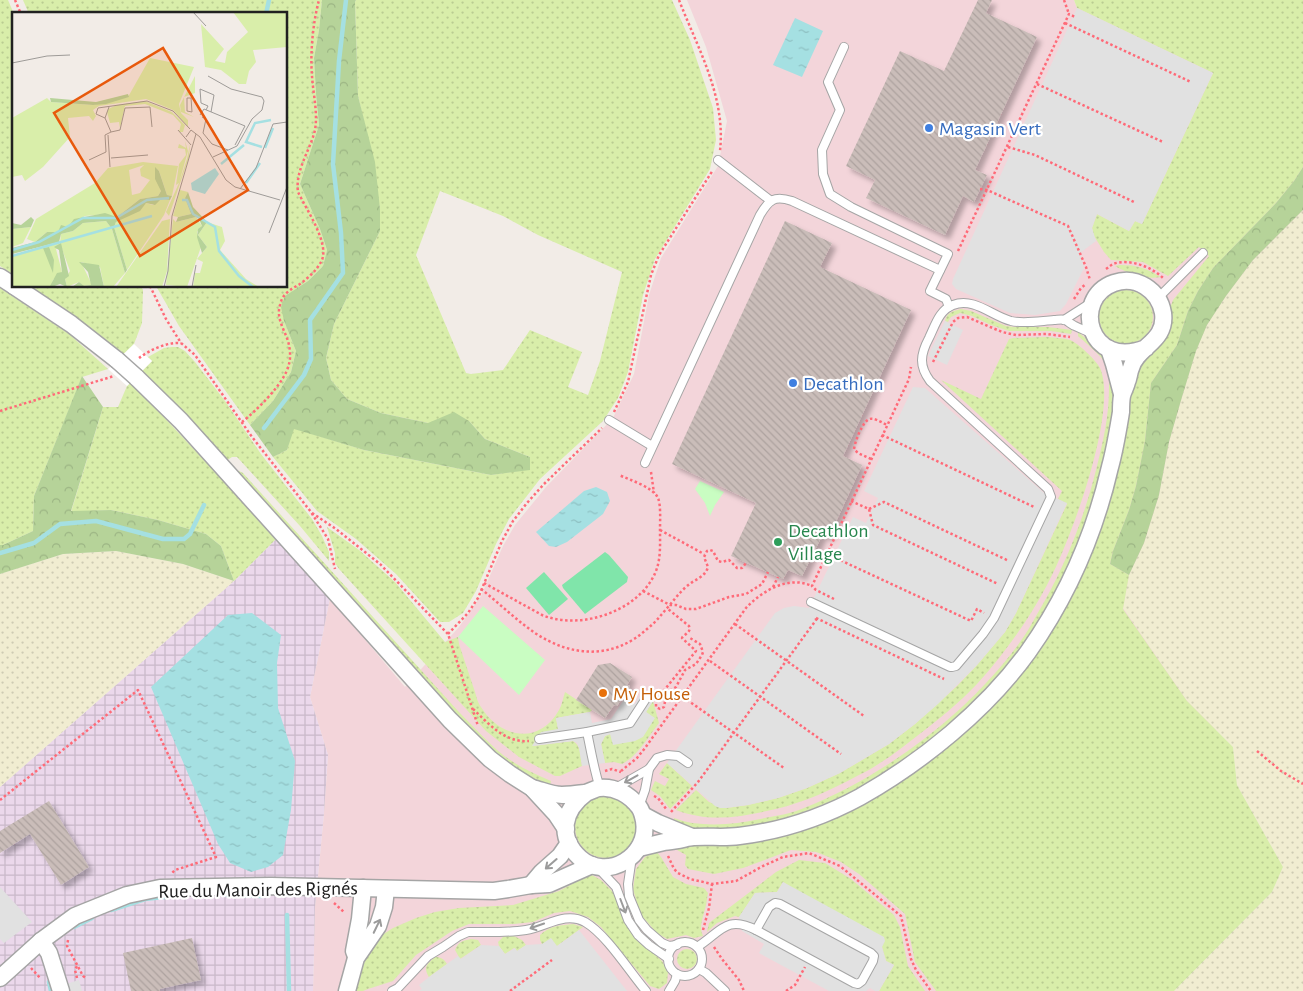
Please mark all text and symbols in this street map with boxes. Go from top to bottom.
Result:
inset map [12,12,288,288]
place label: Magasin Vert [939,119,1041,139]
marker: Magasin Vert [923,122,935,134]
place label: Decathlon [803,374,884,394]
marker: Decathlon [787,377,799,389]
place label: Decathlon Village [788,521,869,564]
marker: Decathlon Village [772,536,784,548]
place label: My House [613,684,690,704]
marker: My House [597,687,609,699]
one-way arrow [624,774,639,784]
one-way arrow [544,859,557,870]
street label: Rue du Manoir des Rignés [158,878,358,902]
one-way arrow [619,898,628,914]
one-way arrow [373,919,382,934]
one-way arrow [529,922,545,932]

